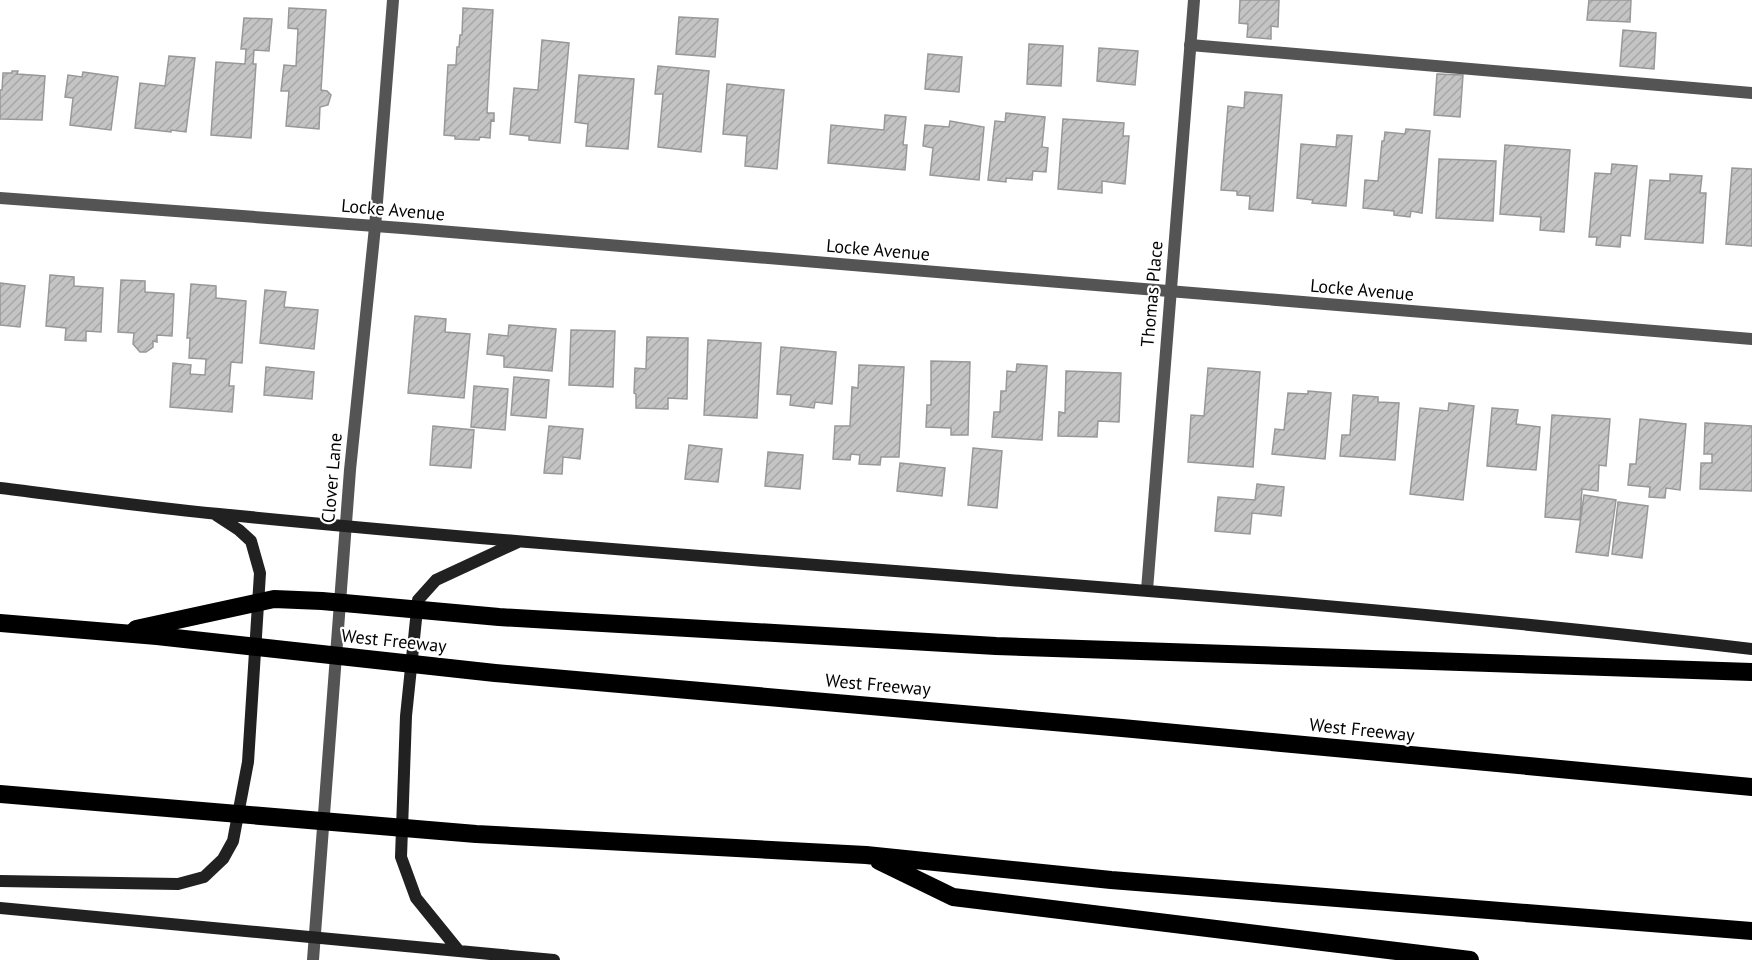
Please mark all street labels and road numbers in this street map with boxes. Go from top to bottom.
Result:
street label: Locke Avenue [340,194,446,225]
street label: Locke Avenue [825,234,931,265]
street label: Thomas Place [1135,240,1168,348]
street label: Locke Avenue [1309,274,1415,305]
street label: Clover Lane [316,432,347,524]
street label: West Freeway [340,624,448,658]
street label: West Freeway [824,668,932,701]
street label: West Freeway [1308,713,1416,747]

